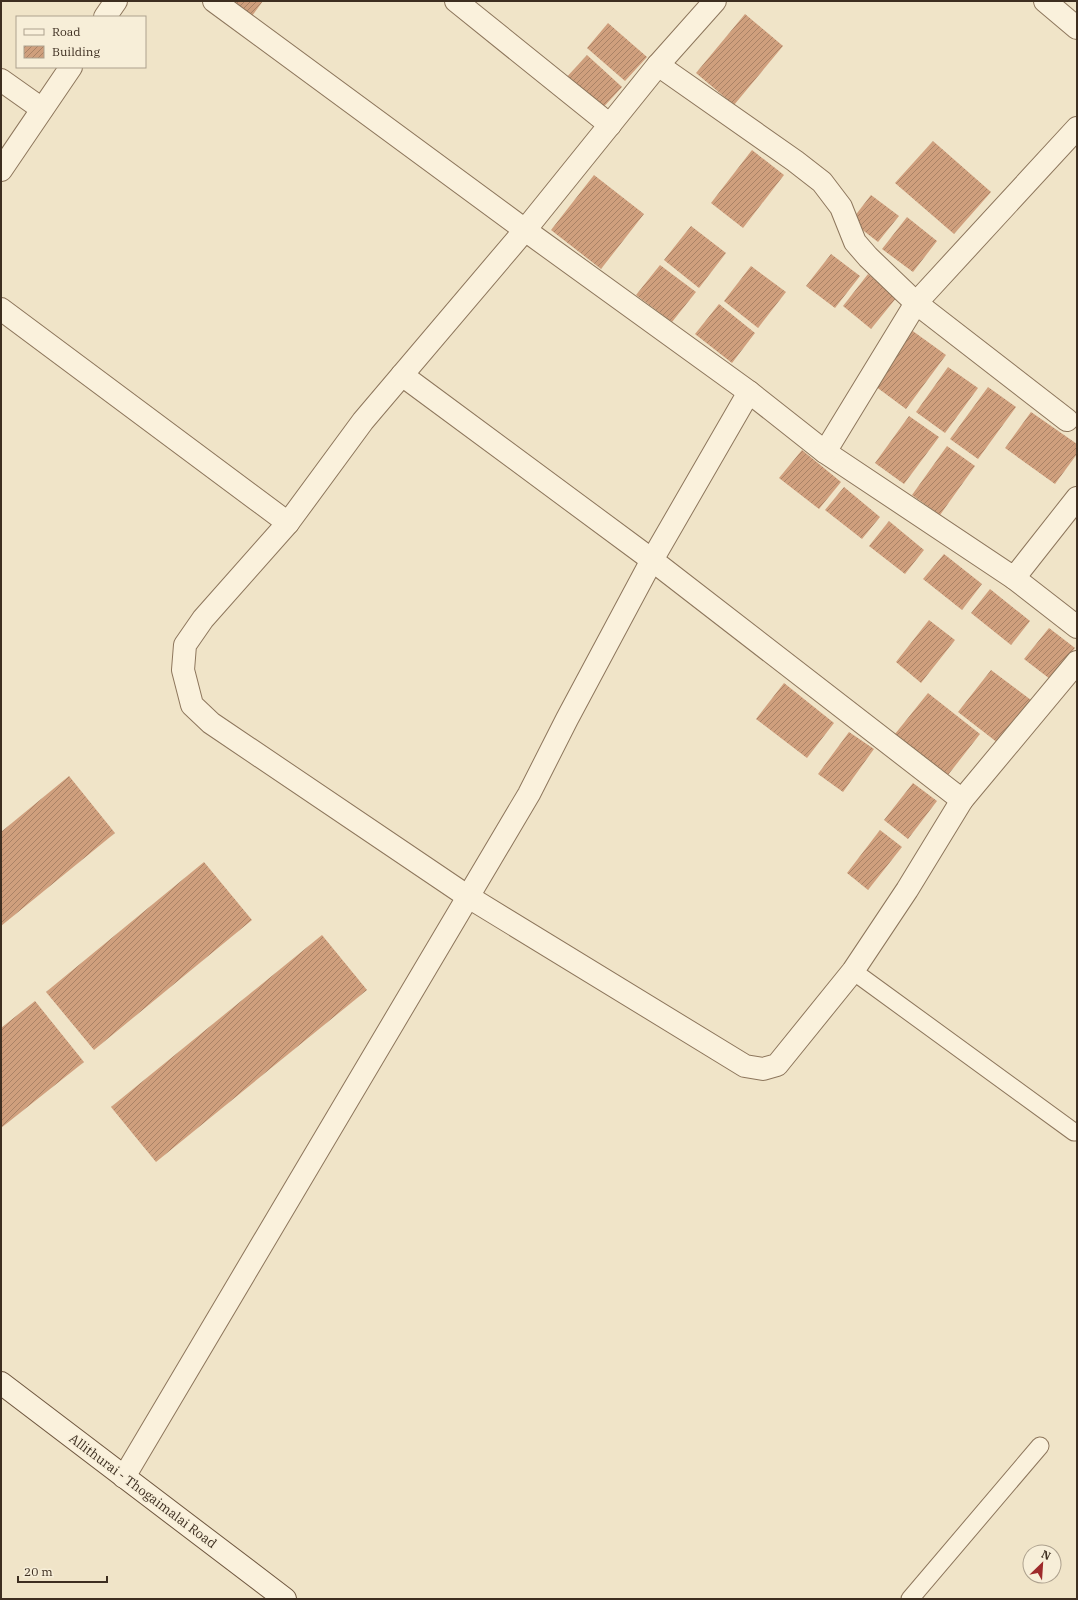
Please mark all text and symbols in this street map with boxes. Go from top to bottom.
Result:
legend [16,16,146,68]
text: Road [52,24,81,39]
text: Building [52,44,100,59]
street label: Allithurai - Thogaimalai Road [66,1430,220,1552]
north arrow [1022,1544,1062,1584]
text: N [1039,1547,1053,1563]
scale bar [18,1558,107,1584]
text: 20 m [24,1564,53,1579]

